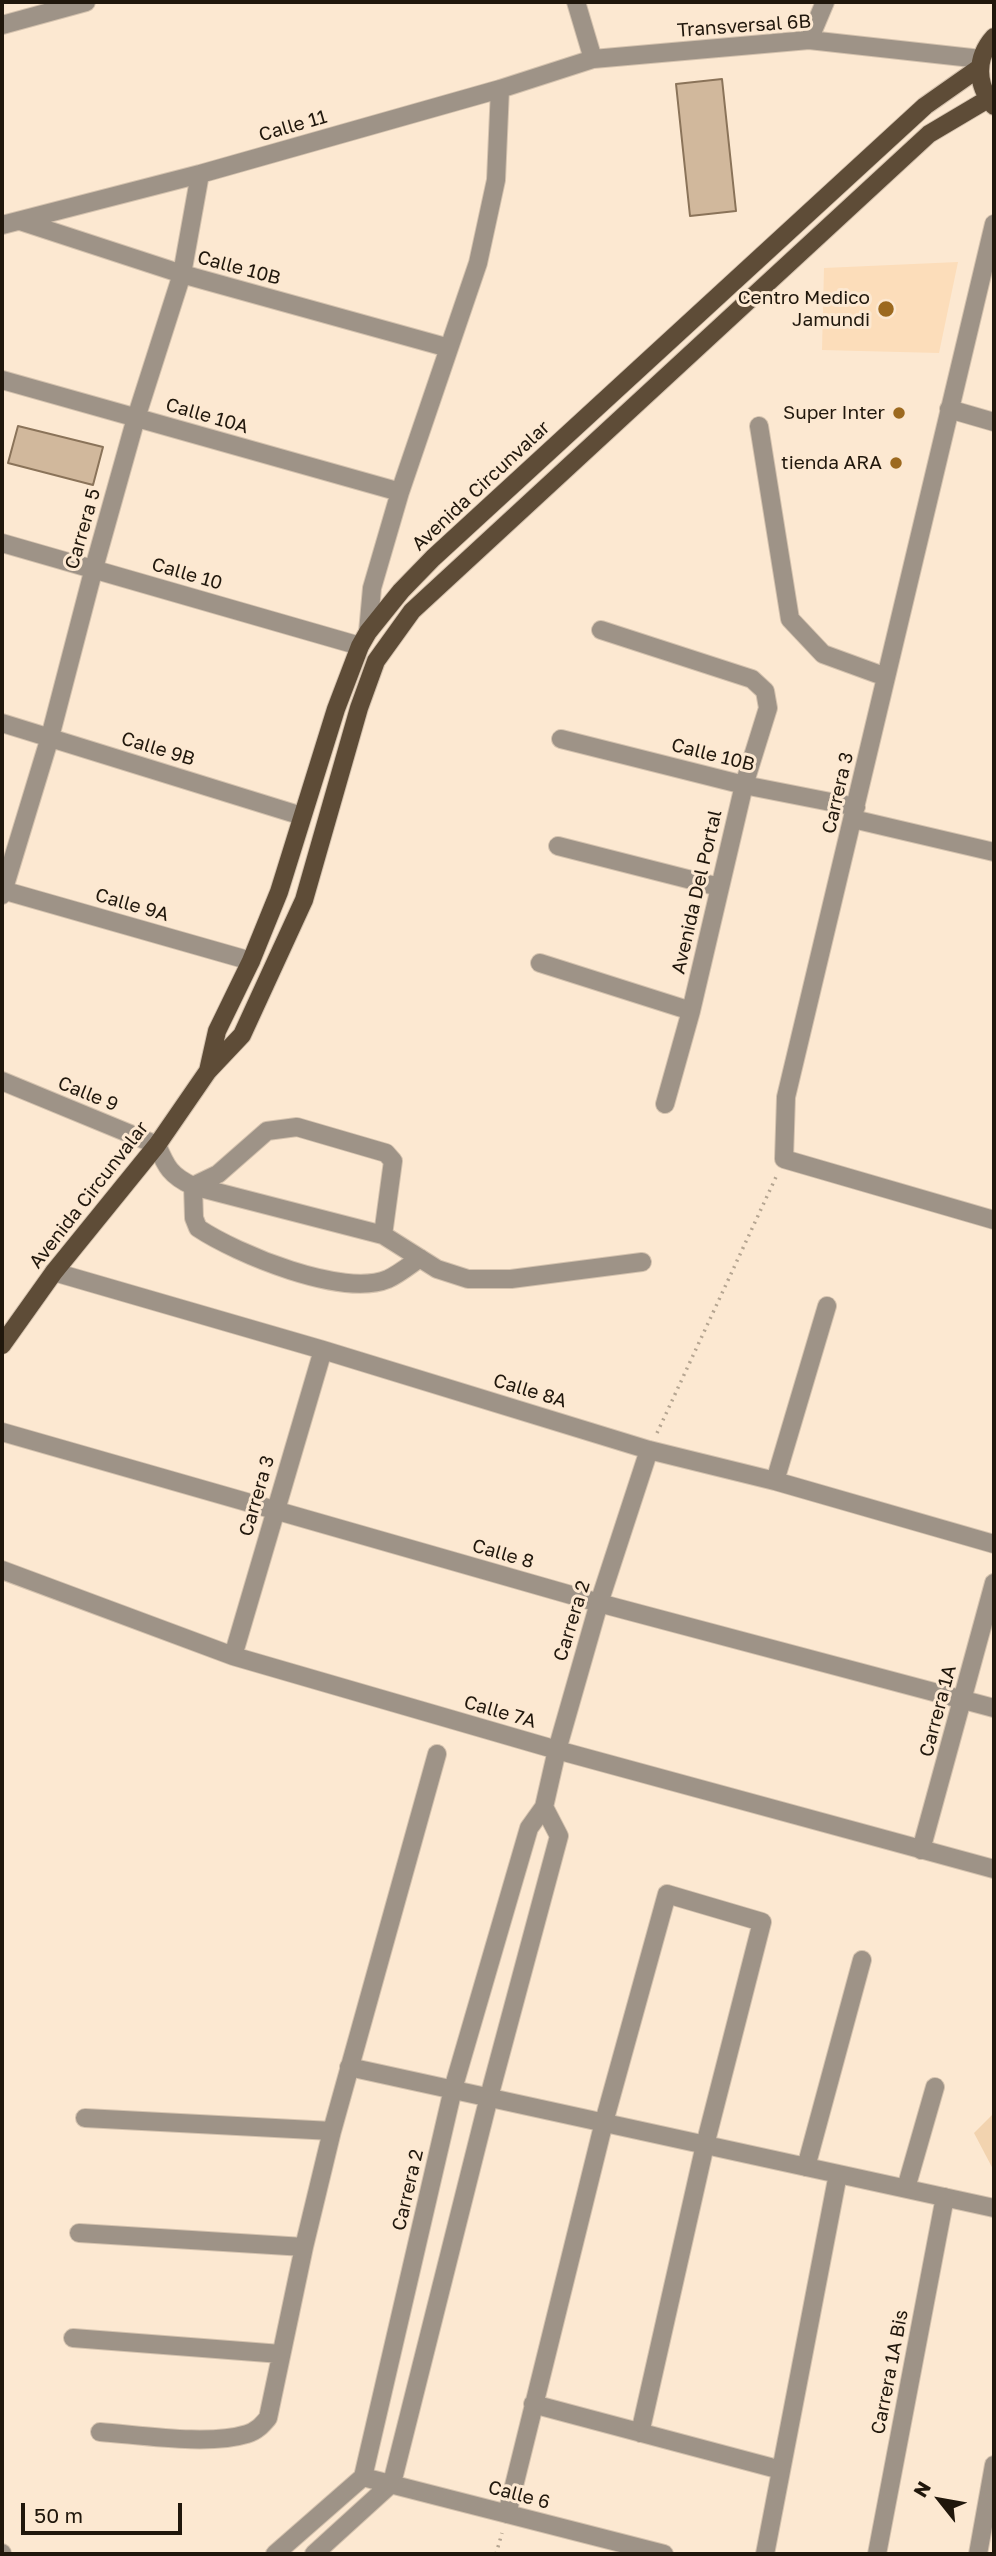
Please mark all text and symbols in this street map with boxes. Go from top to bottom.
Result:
street label: Transversal 6B [676,10,812,42]
street label: Calle 11 [256,105,330,147]
street label: Calle 10B [195,246,283,290]
place label: Centro Medico Jamundi [738,287,870,331]
marker: Centro Medico Jamundi [876,299,896,319]
street label: Calle 10A [163,393,251,439]
place label: Super Inter [783,402,885,424]
marker: Super Inter [891,405,907,421]
street label: Avenida Circunvalar [407,416,555,556]
place label: tienda ARA [781,452,882,474]
marker: tienda ARA [888,455,904,471]
street label: Carrera 5 [61,486,105,572]
street label: Calle 10 [149,553,225,595]
street label: Calle 9B [119,727,197,771]
street label: Calle 10B [669,734,757,776]
street label: Carrera 3 [818,750,858,836]
street label: Avenida Del Portal [667,808,727,976]
street label: Calle 9A [93,884,171,926]
street label: Calle 9 [55,1072,121,1116]
street label: Avenida Circunvalar [25,1117,153,1273]
street label: Calle 8A [490,1369,570,1413]
street label: Carrera 3 [235,1453,279,1539]
street label: Calle 8 [470,1534,536,1574]
street label: Carrera 2 [549,1578,595,1664]
street label: Carrera 1A [915,1663,961,1759]
street label: Calle 7A [461,1691,539,1733]
street label: Carrera 2 [388,2147,428,2233]
street label: Carrera 1A Bis [867,2308,913,2436]
north arrow [905,2465,975,2535]
street label: Calle 6 [486,2476,552,2514]
text: N [908,2477,935,2501]
scale bar [24,2490,186,2534]
text: 50 m [34,2502,83,2528]

